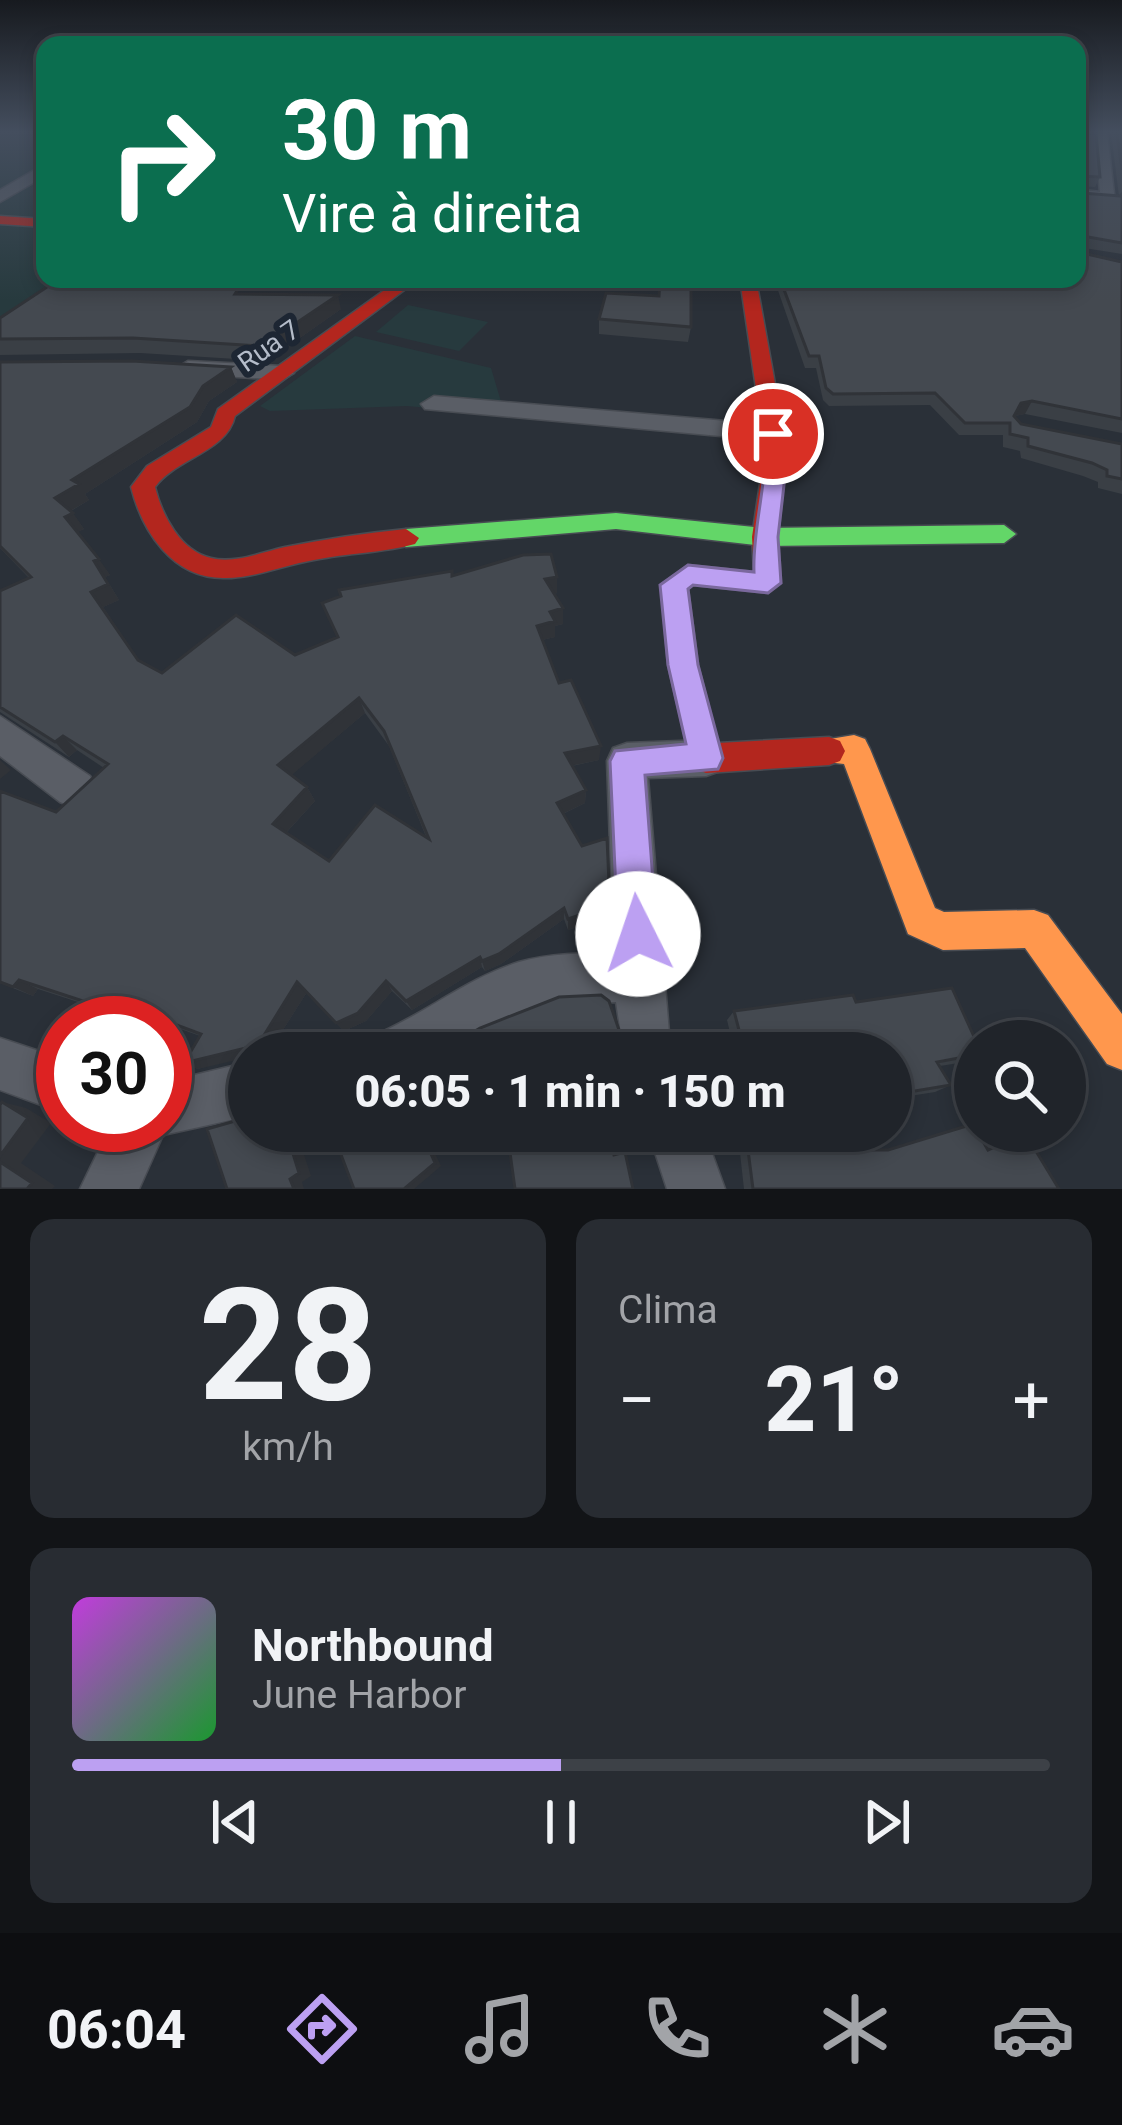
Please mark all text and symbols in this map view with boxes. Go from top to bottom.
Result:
text: 30 m [282,81,472,180]
icon: right [84,84,240,240]
text: Vire à direita [282,182,582,245]
street label: Rua 7 [232,313,306,379]
pin [722,383,824,485]
icon: arrive [740,401,806,467]
position arrow [575,871,701,997]
speed limit sign: 30 [36,996,192,1152]
map controls [954,1020,1086,1152]
button: search [954,1020,1086,1152]
text: 06:05 · 1 min · 150 m [354,1065,786,1118]
text: 28 [198,1254,378,1437]
text: Clima [618,1287,718,1333]
text: 21° [765,1348,904,1453]
text: − [618,1362,656,1439]
text: + [1013,1362,1050,1439]
text: km/h [242,1424,334,1470]
text: Northbound [252,1619,494,1672]
text: June Harbor [252,1672,467,1718]
icon: previous [202,1789,268,1855]
icon: pause [528,1789,594,1855]
icon: next [854,1789,920,1855]
icon: directions [280,1987,364,2071]
icon: music [458,1987,542,2071]
icon: phone [635,1987,719,2071]
icon: climate [813,1987,897,2071]
icon: car [991,1987,1075,2071]
text: 06:04 [47,1998,186,2061]

